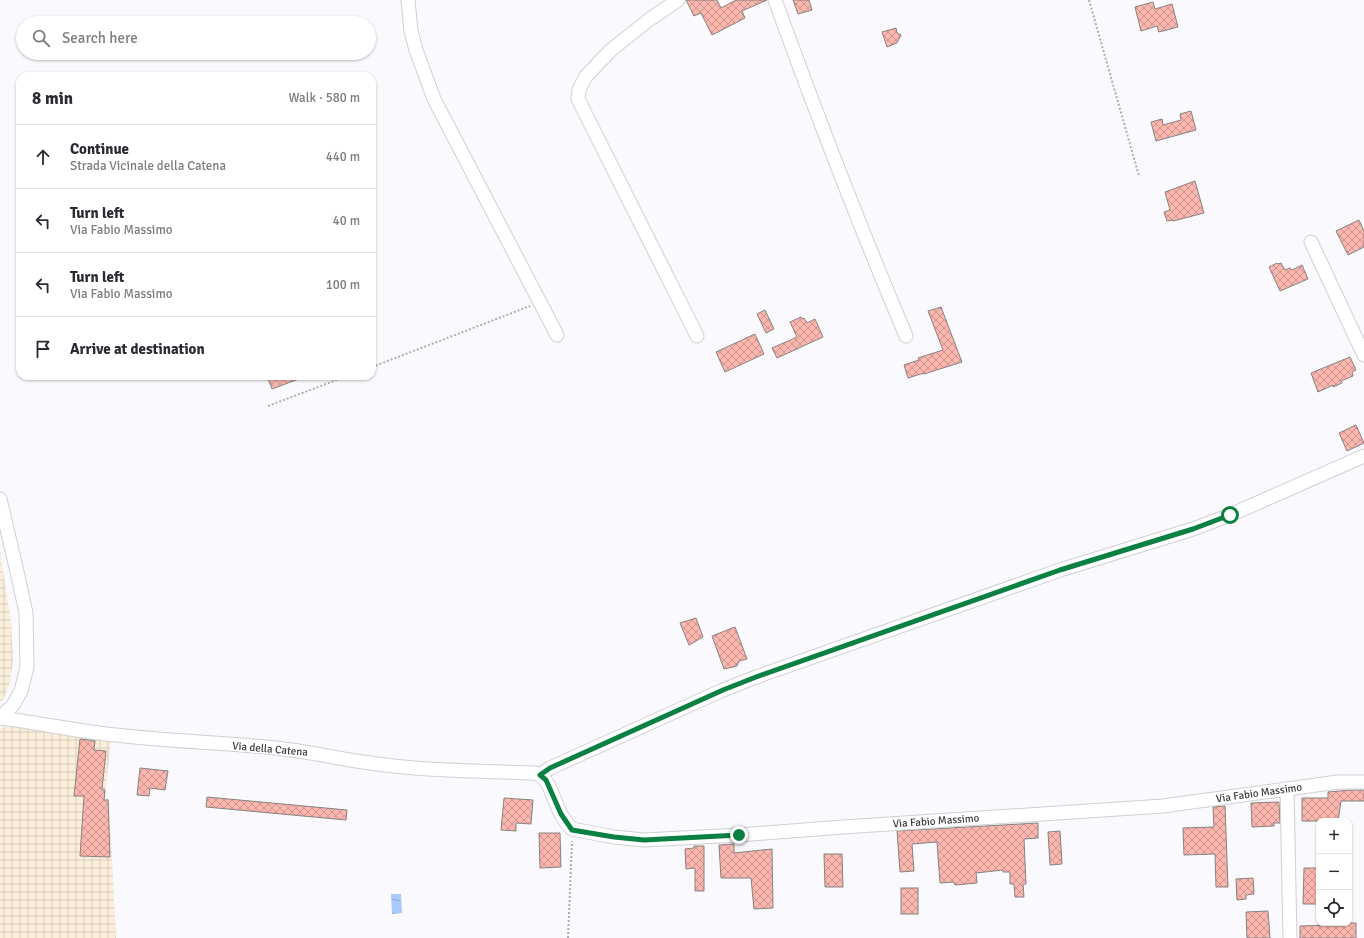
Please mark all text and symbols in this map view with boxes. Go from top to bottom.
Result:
search box [16,16,376,60]
icon: search [30,27,52,49]
text: Search here [62,29,138,47]
text: 8 min [32,88,73,109]
text: Walk · 580 m [289,90,360,106]
text: Continue [70,140,129,158]
icon: ahead [32,146,54,168]
text: 440 m [326,149,360,165]
text: Strada Vicinale della Catena [70,158,226,174]
text: Turn left [70,204,124,222]
icon: left [32,210,54,232]
text: 40 m [333,213,360,229]
text: Via Fabio Massimo [70,222,173,238]
text: Turn left [70,268,124,286]
icon: left [32,274,54,296]
text: 100 m [326,277,360,293]
text: Via Fabio Massimo [70,286,173,302]
icon: arrive [32,338,54,360]
text: Arrive at destination [70,340,205,358]
route start [1221,506,1239,524]
street label: Via della Catena [232,739,309,759]
street label: Via Fabio Massimo [1215,780,1303,805]
street label: Via Fabio Massimo [892,811,980,831]
map controls [1316,818,1352,926]
button: + [1316,818,1352,854]
route end [730,826,748,844]
button: − [1316,854,1352,890]
button: locate [1316,890,1352,926]

